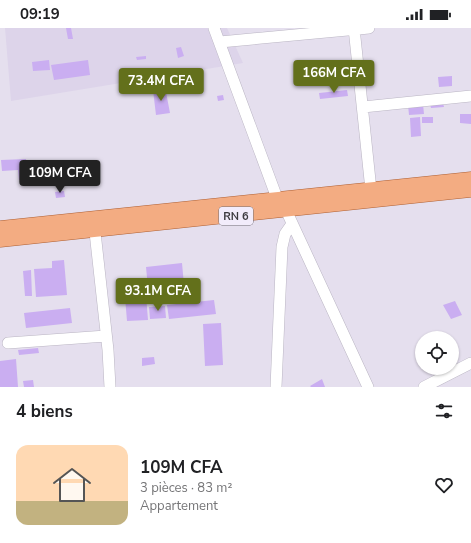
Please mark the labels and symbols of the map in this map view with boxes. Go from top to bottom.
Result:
pin: 166M CFA [293,60,375,94]
pin: 73.4M CFA [115,68,207,102]
pin: 109M CFA [19,160,101,194]
road number: RN 6 [219,207,253,225]
pin: 93.1M CFA [112,278,204,312]

